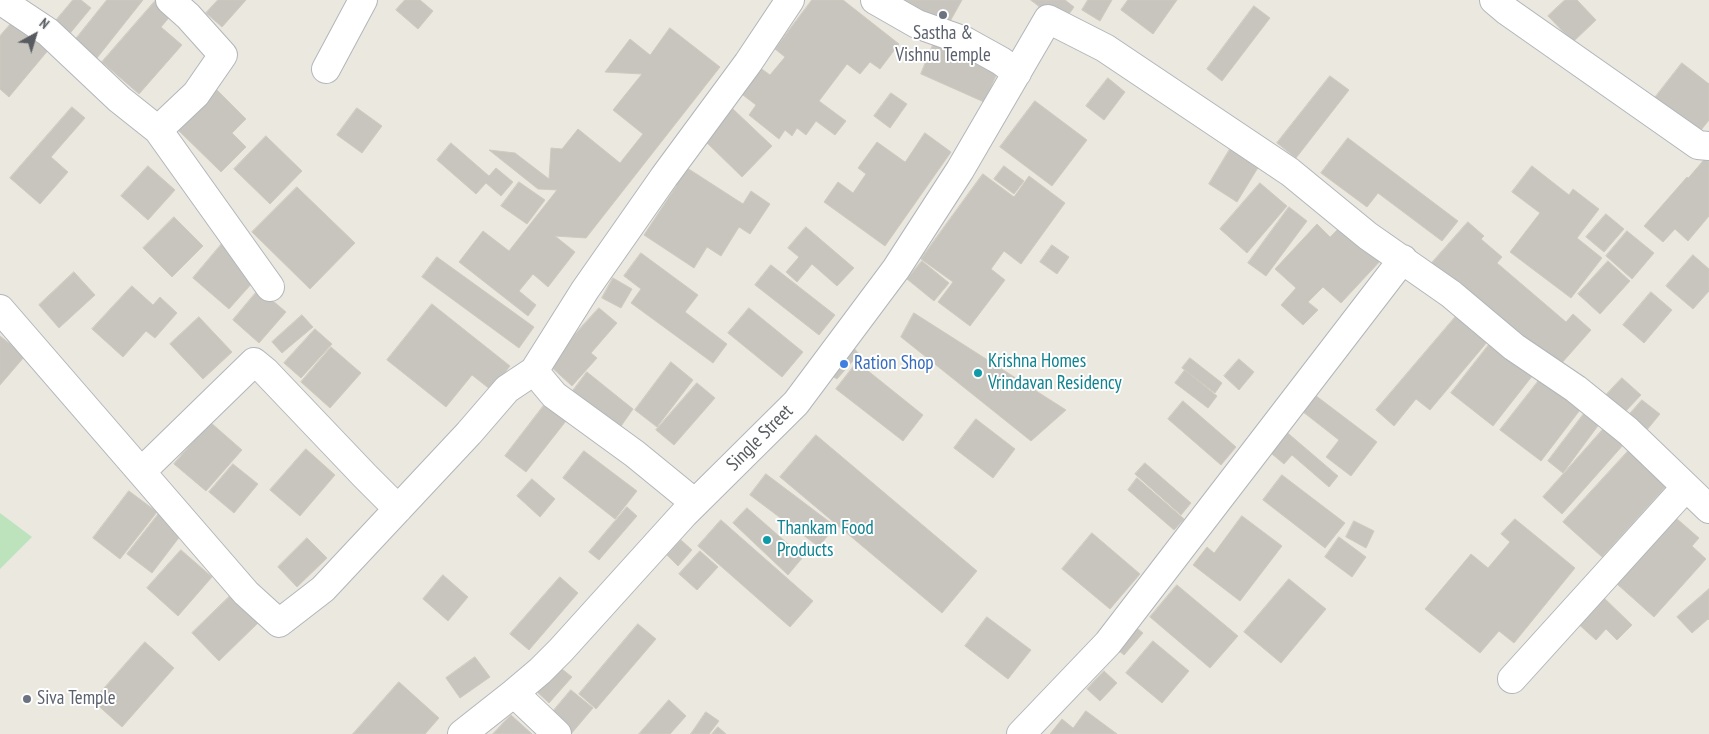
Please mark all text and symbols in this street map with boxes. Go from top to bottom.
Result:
marker: Sastha & Vishnu Temple [937,9,949,21]
north arrow [10,10,60,60]
text: N [36,14,53,33]
place label: Sastha & Vishnu Temple [895,23,991,67]
place label: Krishna Homes Vrindavan Residency [988,351,1122,395]
place label: Ration Shop [854,353,934,375]
marker: Ration Shop [838,358,850,370]
marker: Krishna Homes Vrindavan Residency [972,367,984,379]
street label: Single Street [722,400,798,476]
place label: Thankam Food Products [777,518,874,562]
marker: Thankam Food Products [761,534,773,546]
place label: Siva Temple [37,688,116,710]
marker: Siva Temple [21,693,33,705]

